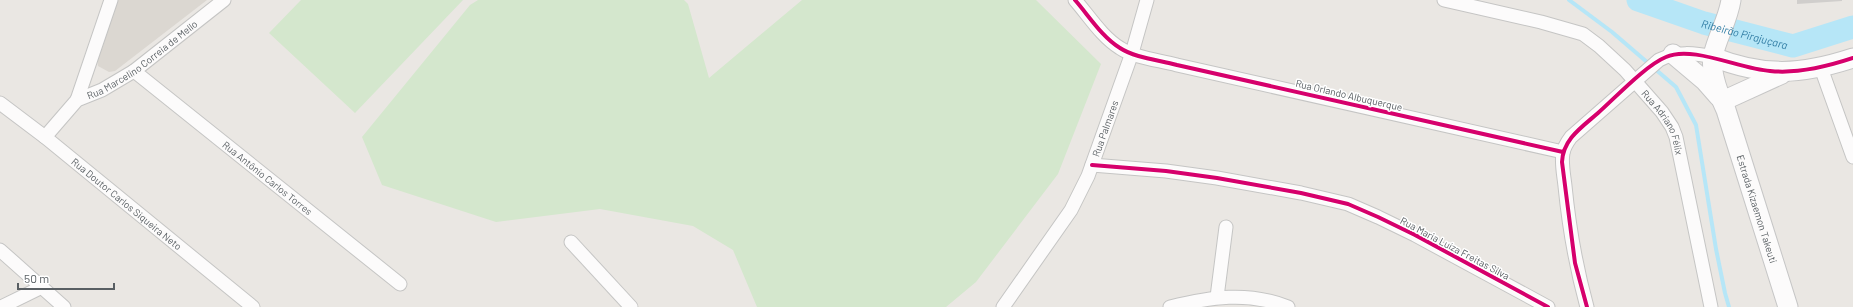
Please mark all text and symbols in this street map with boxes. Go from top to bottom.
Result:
water label: Ribeirão Pirajuçara [1700,16,1789,51]
street label: Rua Marcelino Correia de Mello [85,17,200,101]
street label: Rua Orlando Albuquerque [1294,77,1404,113]
street label: Rua Adriano Félix [1639,87,1686,156]
street label: Rua Palmares [1089,98,1121,158]
street label: Rua Antônio Carlos Torres [220,138,315,218]
street label: Estrada Kizaemon Takeuti [1734,153,1780,265]
street label: Rua Doutor Carlos Siqueira Neto [69,155,184,252]
street label: Rua Maria Luíza Freitas Silva [1398,214,1512,282]
scale bar [18,265,114,291]
text: 50 m [24,271,49,285]

